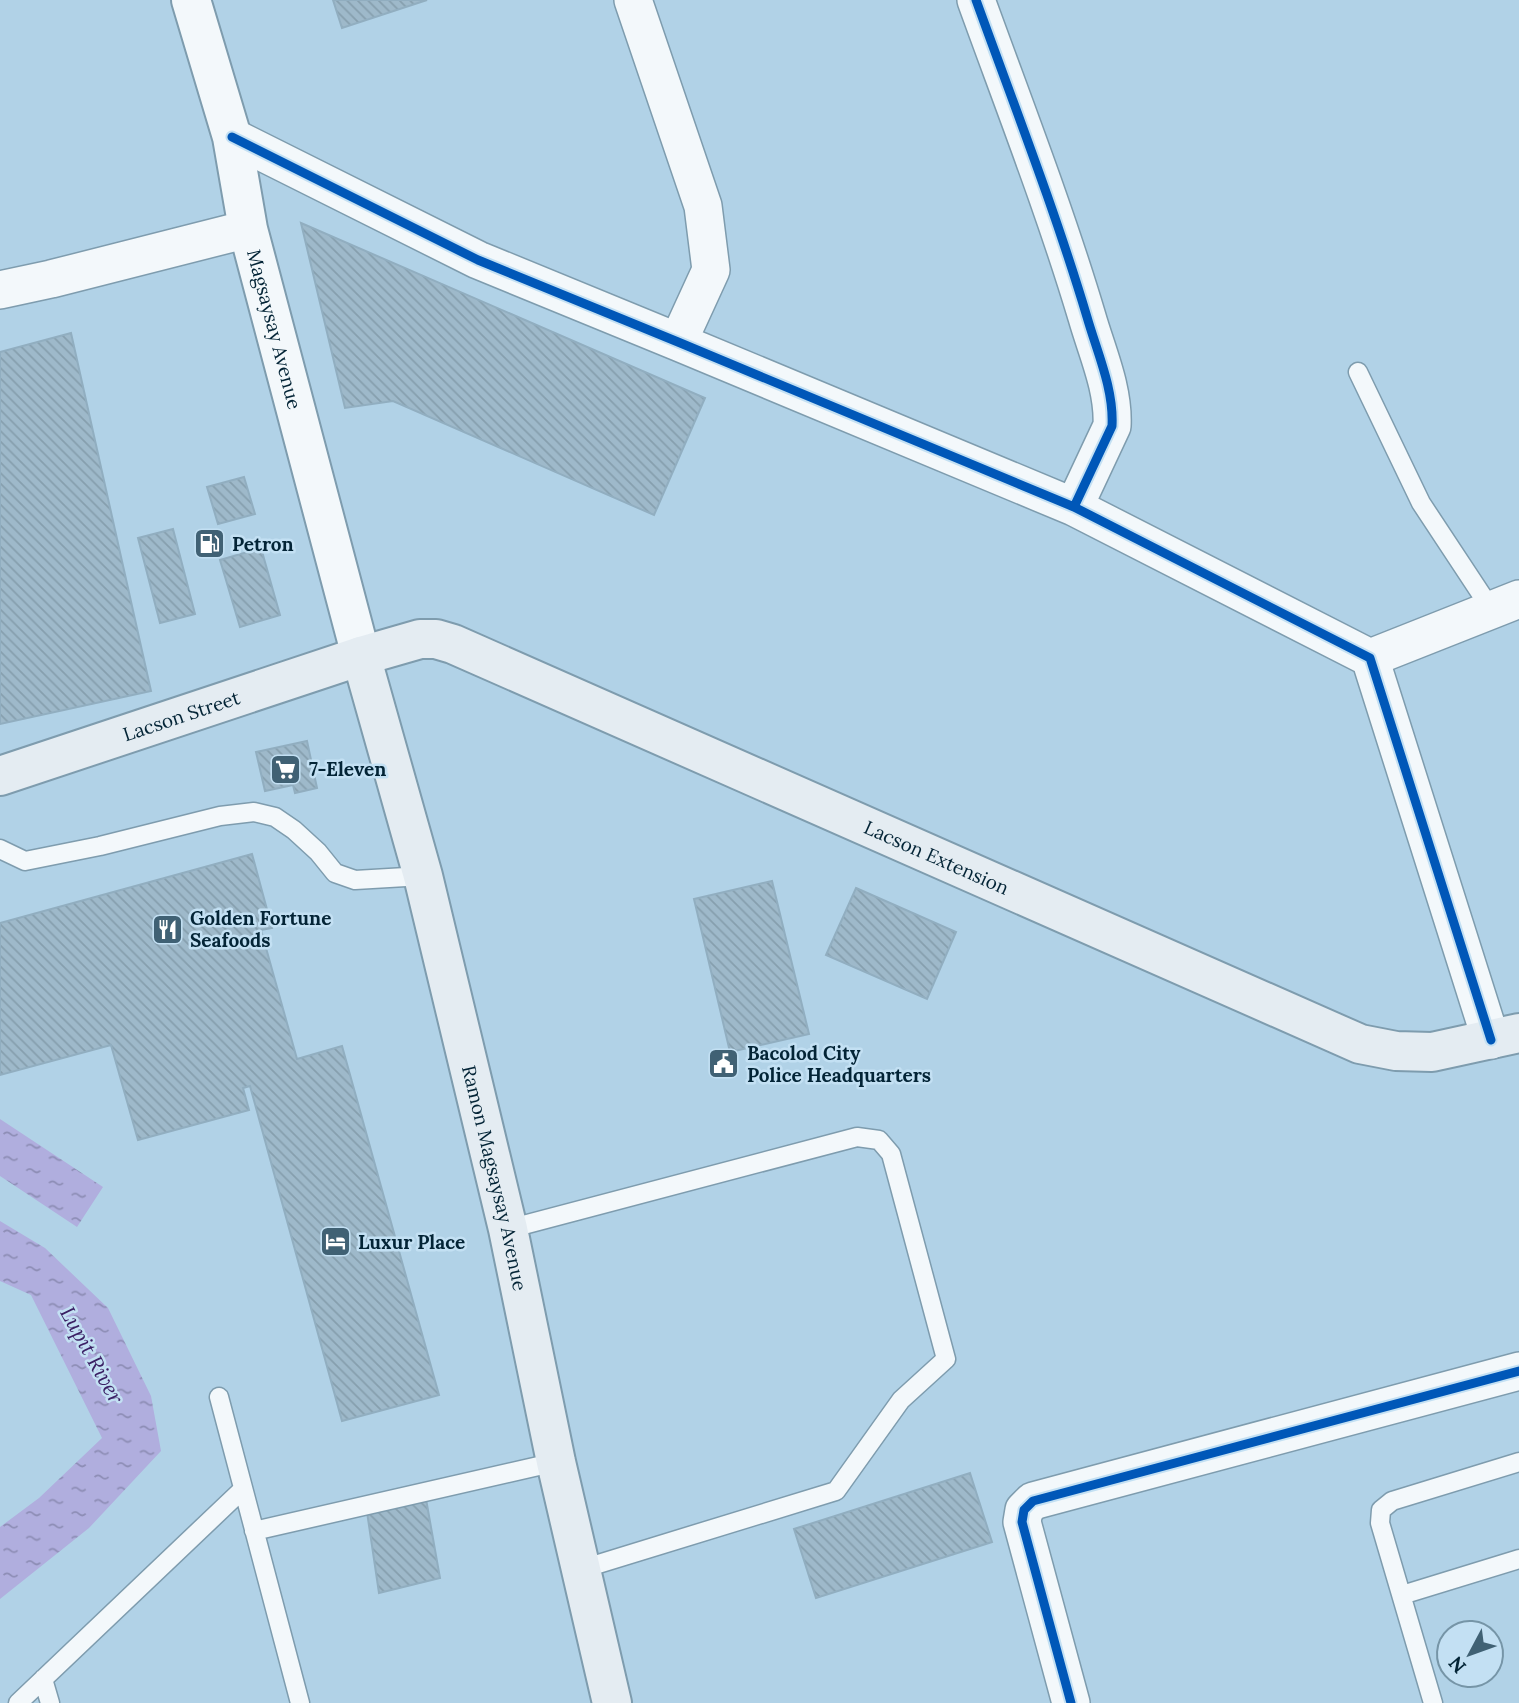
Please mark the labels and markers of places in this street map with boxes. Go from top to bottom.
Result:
fuel station icon: Petron [192,527,226,561]
place label: Petron [232,532,294,556]
supermarket icon: 7-Eleven [269,752,303,786]
place label: 7-Eleven [309,757,386,781]
place label: Golden Fortune Seafoods [190,906,331,952]
restaurant icon: Golden Fortune Seafoods [150,912,184,946]
place label: Bacolod City Police Headquarters [747,1041,931,1087]
public building icon: Bacolod City Police Headquarters [707,1047,741,1081]
hotel icon: Luxur Place [318,1225,352,1259]
place label: Luxur Place [358,1230,465,1254]

